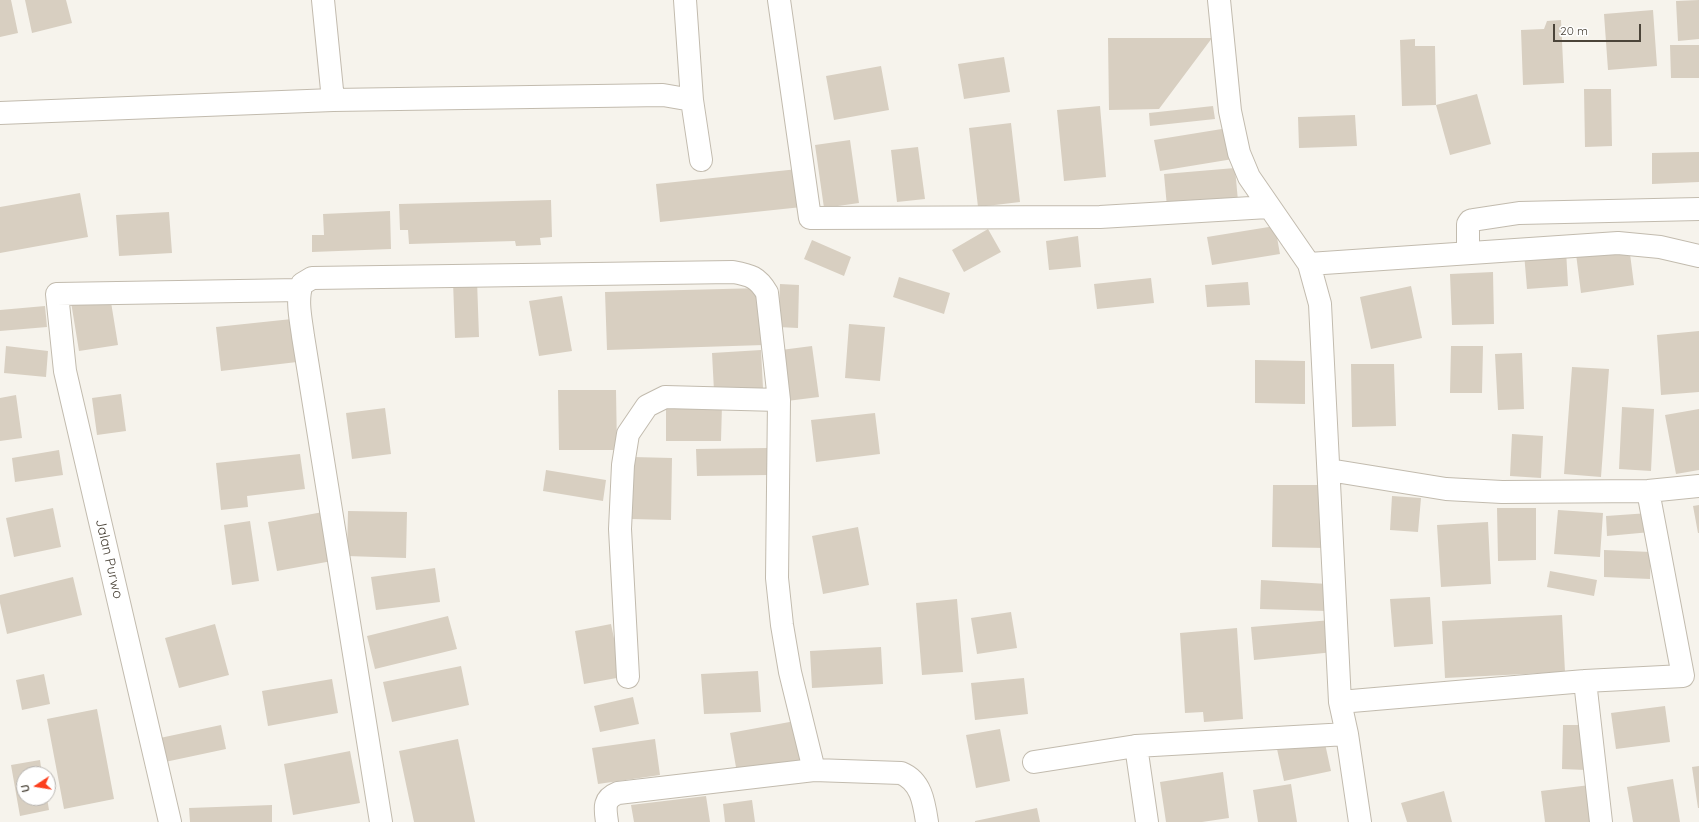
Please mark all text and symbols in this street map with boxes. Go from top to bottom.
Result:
scale bar [1555,16,1643,42]
text: 20 m [1560,23,1588,38]
street label: Jalan Purwo [92,517,126,601]
north arrow [16,766,56,806]
text: U [18,783,33,794]

